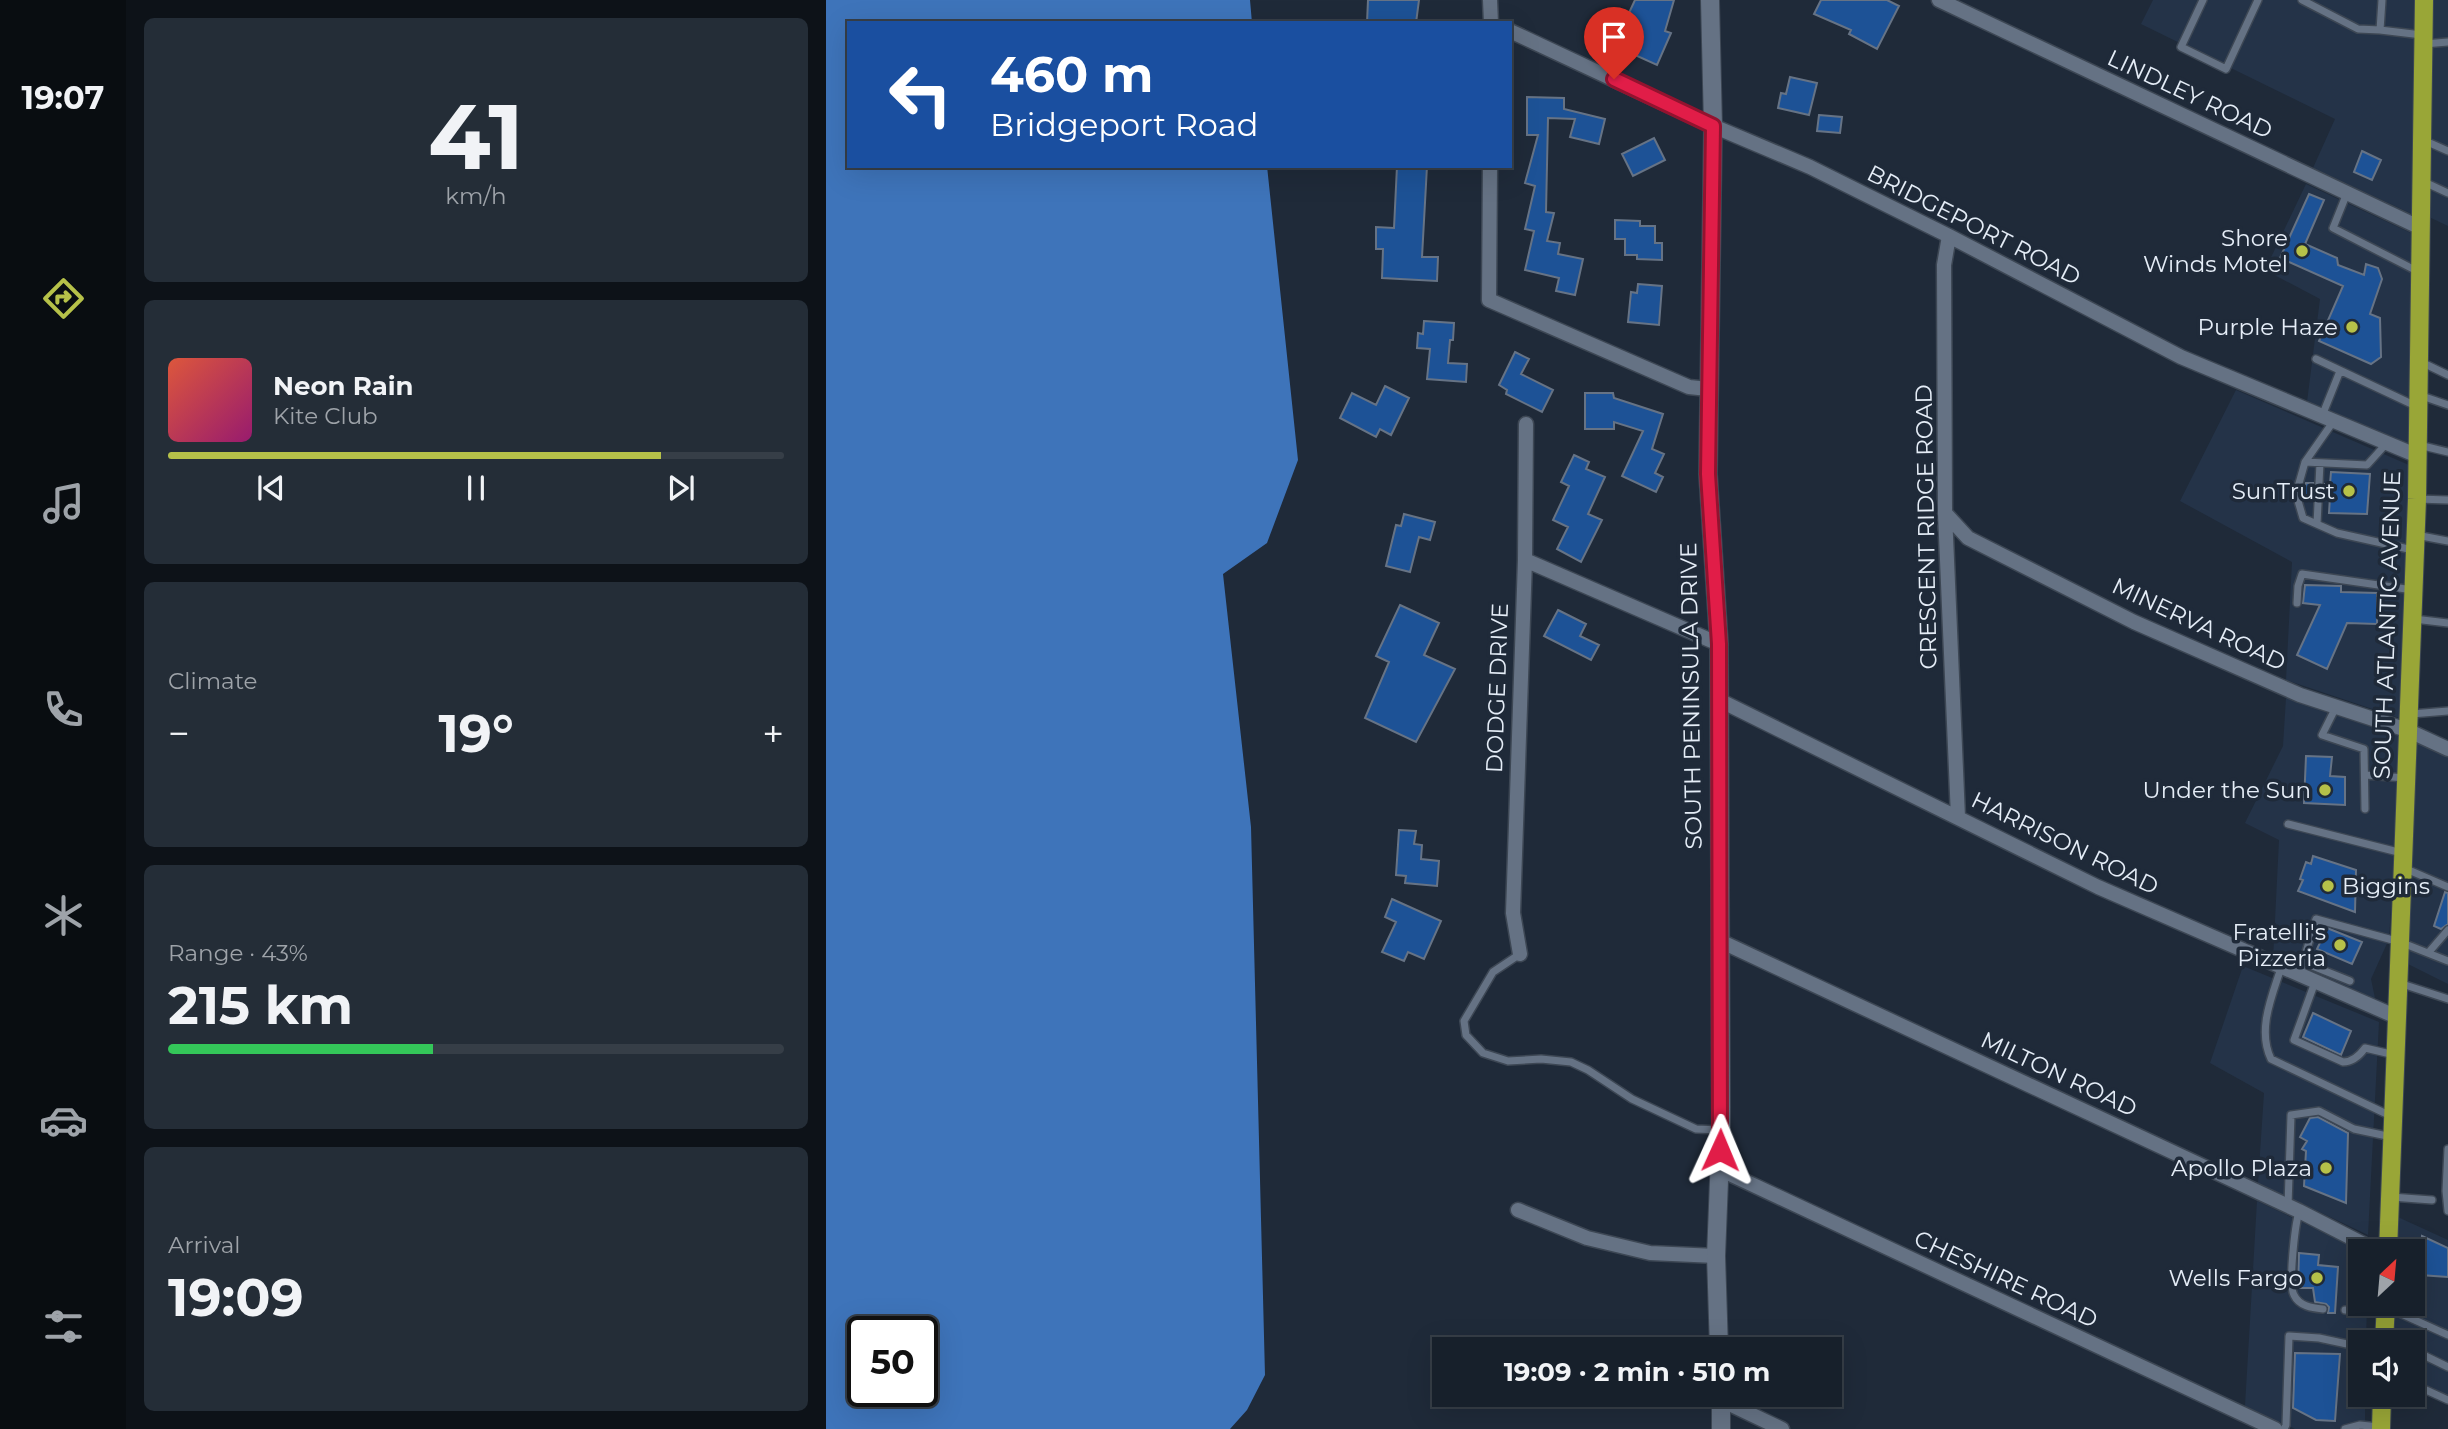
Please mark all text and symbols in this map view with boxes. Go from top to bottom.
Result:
pin [1584,7,1644,79]
icon: arrive [1595,18,1633,56]
street label: LINDLEY ROAD [2103,44,2277,144]
text: 460 m [990,45,1154,104]
icon: left [875,49,966,140]
text: 19:07 [22,78,104,117]
text: 41 [428,81,524,192]
text: Bridgeport Road [990,105,1258,144]
street label: BRIDGEPORT ROAD [1863,159,2085,291]
text: km/h [445,182,507,210]
place label: Shore Winds Motel [2143,224,2288,278]
marker: Shore Winds Motel [2294,243,2310,259]
icon: directions [39,274,88,323]
place label: Purple Haze [2198,313,2338,341]
marker: Purple Haze [2344,319,2360,335]
text: Neon Rain [273,370,414,402]
street label: CRESCENT RIDGE ROAD [1910,384,1942,670]
text: Kite Club [273,402,378,430]
icon: previous [252,469,290,507]
icon: pause [457,469,495,507]
icon: next [662,469,700,507]
street label: SOUTH ATLANTIC AVENUE [2368,470,2406,780]
place label: SunTrust [2232,477,2335,505]
icon: music [39,479,88,528]
marker: SunTrust [2341,483,2357,499]
street label: SOUTH PENINSULA DRIVE [1674,542,1708,850]
street label: MINERVA ROAD [2108,571,2290,677]
street label: DODGE DRIVE [1480,603,1514,773]
text: Climate [168,667,257,695]
icon: phone [39,685,88,734]
text: 19° [438,702,514,765]
text: − [168,710,190,757]
text: + [762,710,784,757]
place label: Under the Sun [2143,776,2311,804]
marker: Under the Sun [2317,782,2333,798]
street label: HARRISON ROAD [1967,786,2163,900]
place label: Biggins [2342,872,2430,900]
marker: Biggins [2320,878,2336,894]
icon: climate [39,891,88,940]
place label: Fratelli's Pizzeria [2233,918,2326,972]
marker: Fratelli's Pizzeria [2332,937,2348,953]
text: Range · 43% [168,939,308,967]
text: 215 km [168,974,353,1037]
street label: MILTON ROAD [1977,1026,2141,1122]
icon: car [39,1096,88,1145]
position arrow [1683,1113,1757,1187]
place label: Apollo Plaza [2171,1154,2312,1182]
marker: Apollo Plaza [2318,1160,2334,1176]
street label: CHESHIRE ROAD [1910,1224,2102,1334]
text: Arrival [168,1231,241,1259]
north arrow [2348,1239,2426,1316]
map controls [2348,1239,2425,1407]
place label: Wells Fargo [2168,1264,2303,1292]
text: 19:09 [168,1266,304,1329]
marker: Wells Fargo [2309,1270,2325,1286]
icon: filters [39,1302,88,1351]
speed limit sign: 50 [847,1316,938,1407]
button: sound [2348,1330,2425,1407]
text: 19:09 · 2 min · 510 m [1504,1356,1770,1388]

